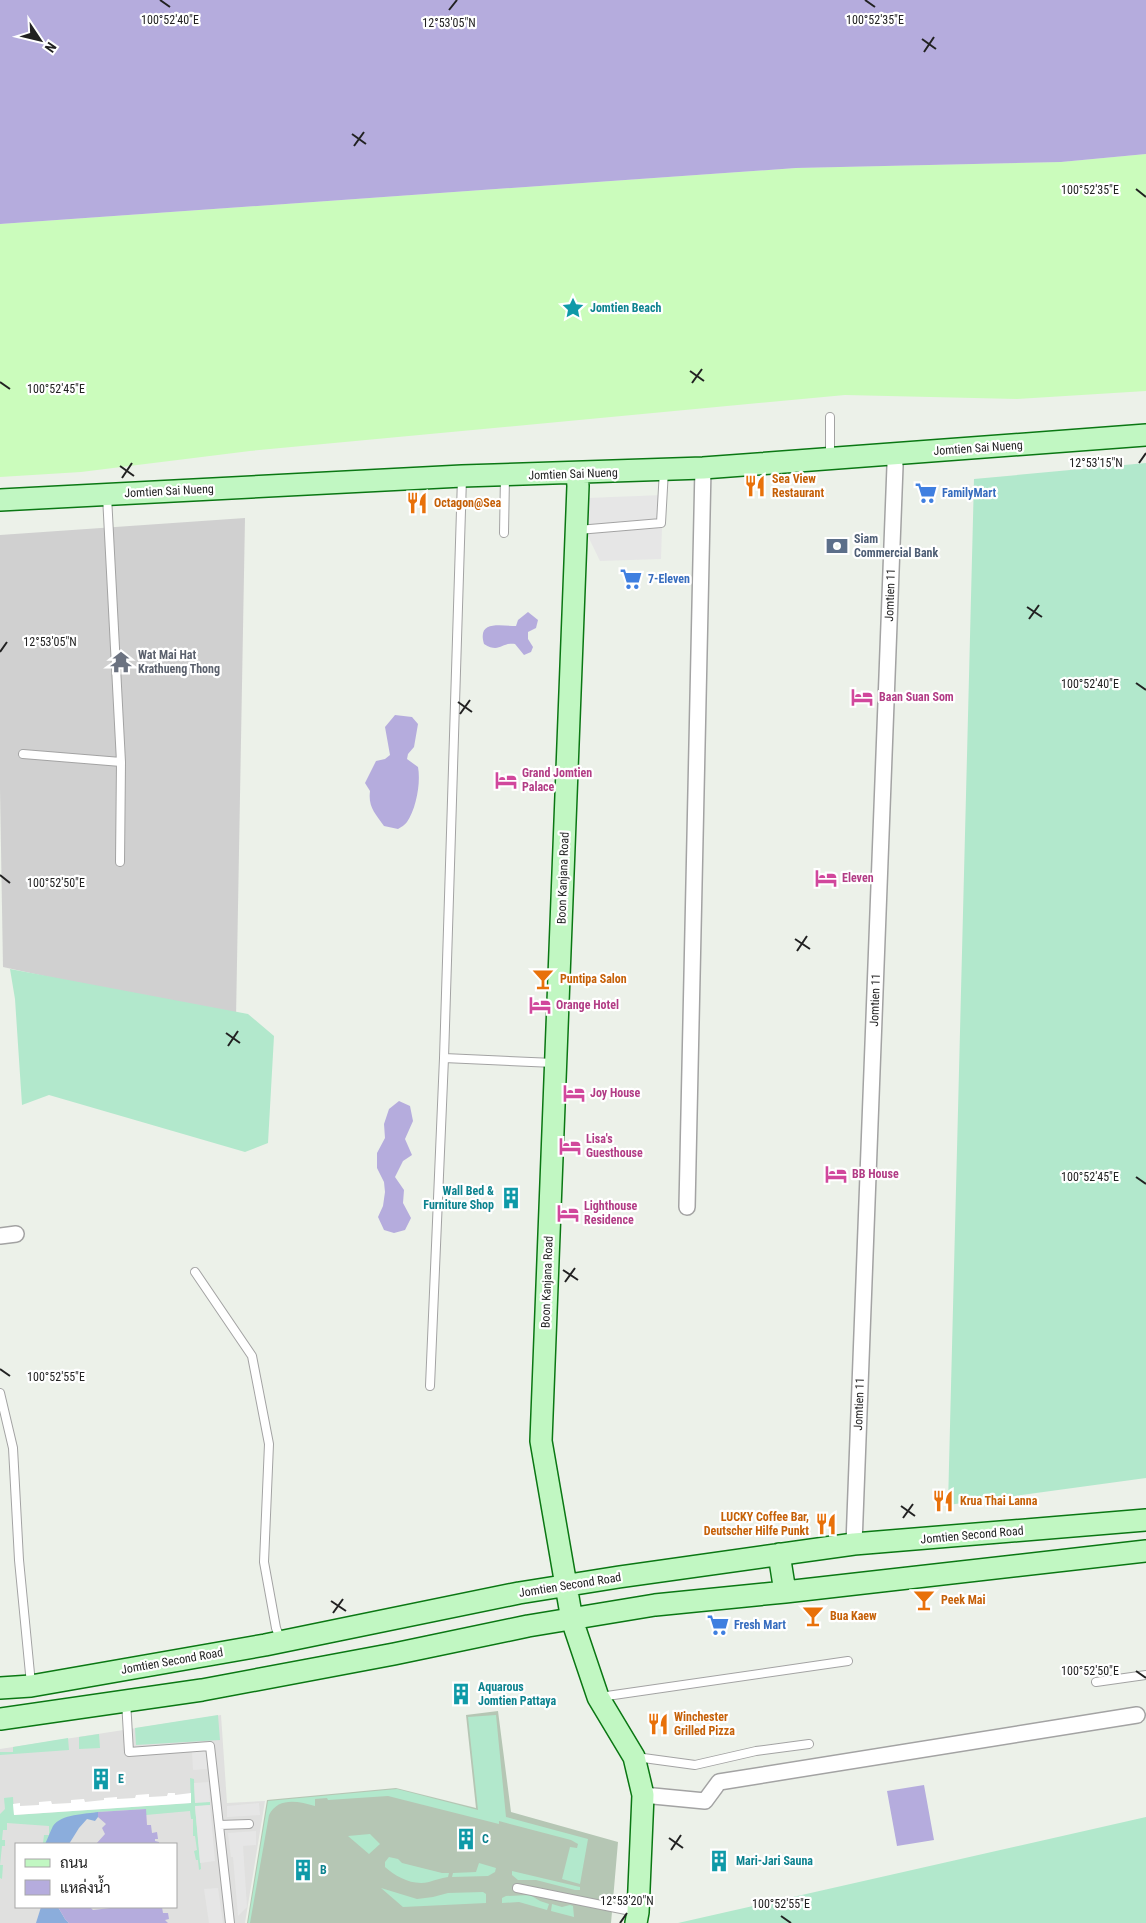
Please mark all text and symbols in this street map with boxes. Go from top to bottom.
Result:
text: 100°52'40"E [141,13,199,27]
text: 100°52'35"E [846,13,904,27]
north arrow [15,15,65,65]
text: 12°53'05"N [422,16,476,30]
text: N [42,39,60,56]
text: 100°52'35"E [1061,183,1119,197]
place icon: Jomtien Beach [560,295,586,321]
place label: Jomtien Beach [590,301,662,315]
text: 100°52'45"E [27,382,85,396]
street label: Jomtien Sai Nueng [933,438,1023,458]
text: 12°53'15"N [1069,456,1123,470]
street label: Jomtien Sai Nueng [528,465,618,483]
place label: Sea View Restaurant [772,472,824,500]
restaurant icon: Sea View Restaurant [742,473,768,499]
supermarket icon: FamilyMart [913,480,939,506]
street label: Jomtien Sai Nueng [124,482,214,500]
place label: FamilyMart [942,486,996,500]
restaurant icon: Octagon@Sea [404,490,430,516]
place label: Octagon@Sea [434,496,501,510]
place label: Siam Commercial Bank [854,532,938,560]
bank icon: Siam Commercial Bank [824,533,850,559]
supermarket icon: 7-Eleven [618,566,644,592]
street label: Jomtien 11 [882,568,898,622]
place label: 7-Eleven [648,572,690,586]
text: 12°53'05"N [23,635,77,649]
place label: Wat Mai Hat Krathueng Thong [138,648,220,676]
temple icon: Wat Mai Hat Krathueng Thong [108,649,134,675]
text: 100°52'40"E [1061,677,1119,691]
hotel icon: Baan Suan Som [849,684,875,710]
place label: Baan Suan Som [879,690,954,704]
place label: Grand Jomtien Palace [522,766,592,794]
hotel icon: Grand Jomtien Palace [493,767,519,793]
street label: Boon Kanjana Road [554,832,572,924]
hotel icon: Eleven [813,865,839,891]
place label: Eleven [842,871,874,885]
text: 100°52'50"E [27,876,85,890]
bar icon: Puntipa Salon [530,966,556,992]
place label: Puntipa Salon [560,972,627,986]
street label: Jomtien 11 [867,973,883,1027]
hotel icon: Orange Hotel [527,992,553,1018]
place label: Orange Hotel [556,998,619,1012]
hotel icon: Joy House [561,1080,587,1106]
place label: Joy House [590,1086,641,1100]
place label: Lisa's Guesthouse [586,1132,643,1160]
hotel icon: Lisa's Guesthouse [557,1133,583,1159]
hotel icon: BB House [823,1161,849,1187]
place label: BB House [852,1167,899,1181]
text: 100°52'45"E [1061,1170,1119,1184]
place label: Wall Bed & Furniture Shop [423,1184,494,1212]
building icon: Wall Bed & Furniture Shop [498,1185,524,1211]
place label: Lighthouse Residence [584,1199,638,1227]
hotel icon: Lighthouse Residence [555,1200,581,1226]
street label: Boon Kanjana Road [538,1236,556,1328]
text: 100°52'55"E [27,1370,85,1384]
street label: Jomtien 11 [851,1377,867,1431]
restaurant icon: Krua Thai Lanna [930,1488,956,1514]
place label: Krua Thai Lanna [960,1494,1038,1508]
place label: LUCKY Coffee Bar, Deutscher Hilfe Punkt [704,1510,809,1538]
restaurant icon: LUCKY Coffee Bar, Deutscher Hilfe Punkt [813,1511,839,1537]
street label: Jomtien Second Road [920,1524,1024,1546]
street label: Jomtien Second Road [518,1570,622,1600]
bar icon: Peek Mai [911,1587,937,1613]
place label: Peek Mai [941,1593,986,1607]
bar icon: Bua Kaew [800,1603,826,1629]
place label: Bua Kaew [830,1609,877,1623]
supermarket icon: Fresh Mart [705,1612,731,1638]
place label: Fresh Mart [734,1618,786,1632]
street label: Jomtien Second Road [120,1645,224,1677]
text: 100°52'50"E [1061,1664,1119,1678]
place label: Aquarous Jomtien Pattaya [478,1680,556,1708]
building icon: Aquarous Jomtien Pattaya [448,1681,474,1707]
place label: Winchester Grilled Pizza [674,1710,735,1738]
restaurant icon: Winchester Grilled Pizza [645,1711,671,1737]
building icon: E [88,1766,114,1792]
place label: E [118,1772,124,1786]
building icon: C [453,1826,479,1852]
place label: C [482,1832,489,1846]
legend [15,1843,178,1908]
building icon: Mari-Jari Sauna [706,1848,732,1874]
text: ถนน [60,1854,88,1872]
place label: Mari-Jari Sauna [736,1854,813,1868]
building icon: B [290,1857,316,1883]
place label: B [320,1863,327,1877]
text: แหล่งน้ำ [60,1875,111,1897]
text: 12°53'20"N [600,1894,654,1908]
text: 100°52'55"E [752,1897,810,1911]

